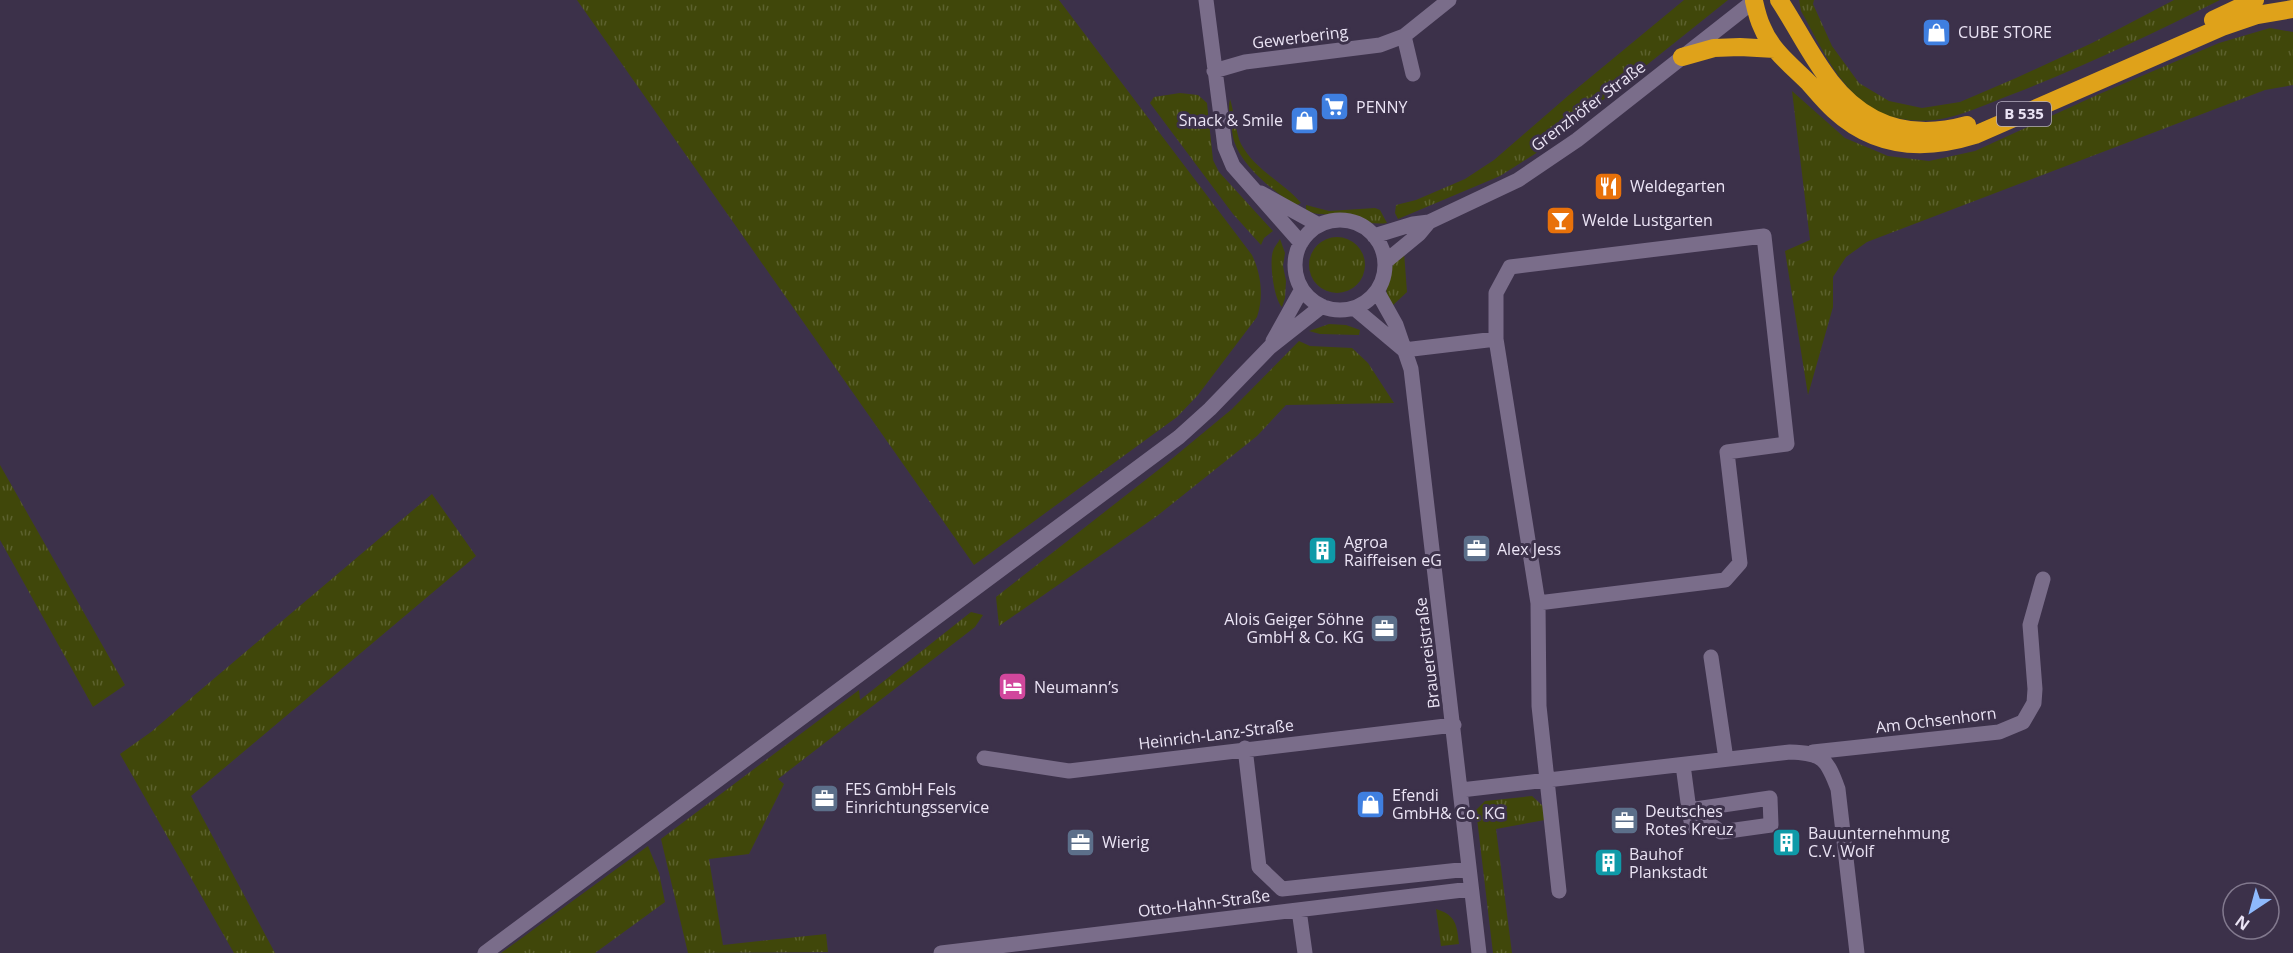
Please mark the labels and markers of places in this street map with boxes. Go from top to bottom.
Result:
shop icon: CUBE STORE [1921,16,1953,48]
place label: CUBE STORE [1958,21,2052,43]
supermarket icon: PENNY [1319,91,1351,123]
place label: PENNY [1356,96,1408,118]
shop icon: Snack & Smile [1288,104,1320,136]
place label: Snack & Smile [1179,109,1283,131]
restaurant icon: Weldegarten [1593,170,1625,202]
place label: Weldegarten [1630,175,1725,197]
bar icon: Welde Lustgarten [1545,204,1577,236]
place label: Welde Lustgarten [1582,209,1713,231]
place label: Agroa Raiffeisen eG [1344,531,1442,571]
office icon: Alex Jess [1460,533,1492,565]
building icon: Agroa Raiffeisen eG [1307,535,1339,567]
place label: Alex Jess [1497,538,1561,560]
place label: Alois Geiger Söhne GmbH & Co. KG [1224,608,1364,648]
office icon: Alois Geiger Söhne GmbH & Co. KG [1369,612,1401,644]
hotel icon: Neumann’s [997,671,1029,703]
place label: Neumann’s [1034,676,1119,698]
place label: FES GmbH Fels Einrichtungsservice [845,778,989,818]
office icon: FES GmbH Fels Einrichtungsservice [808,782,840,814]
place label: Efendi GmbH& Co. KG [1392,784,1505,824]
shop icon: Efendi GmbH& Co. KG [1355,788,1387,820]
place label: Deutsches Rotes Kreuz [1645,800,1734,840]
office icon: Deutsches Rotes Kreuz [1608,804,1640,836]
place label: Bauunternehmung C.V. Wolf [1808,822,1950,862]
office icon: Wierig [1065,826,1097,858]
building icon: Bauunternehmung C.V. Wolf [1771,826,1803,858]
place label: Wierig [1102,831,1149,853]
place label: Bauhof Plankstadt [1629,843,1708,883]
building icon: Bauhof Plankstadt [1592,847,1624,879]

